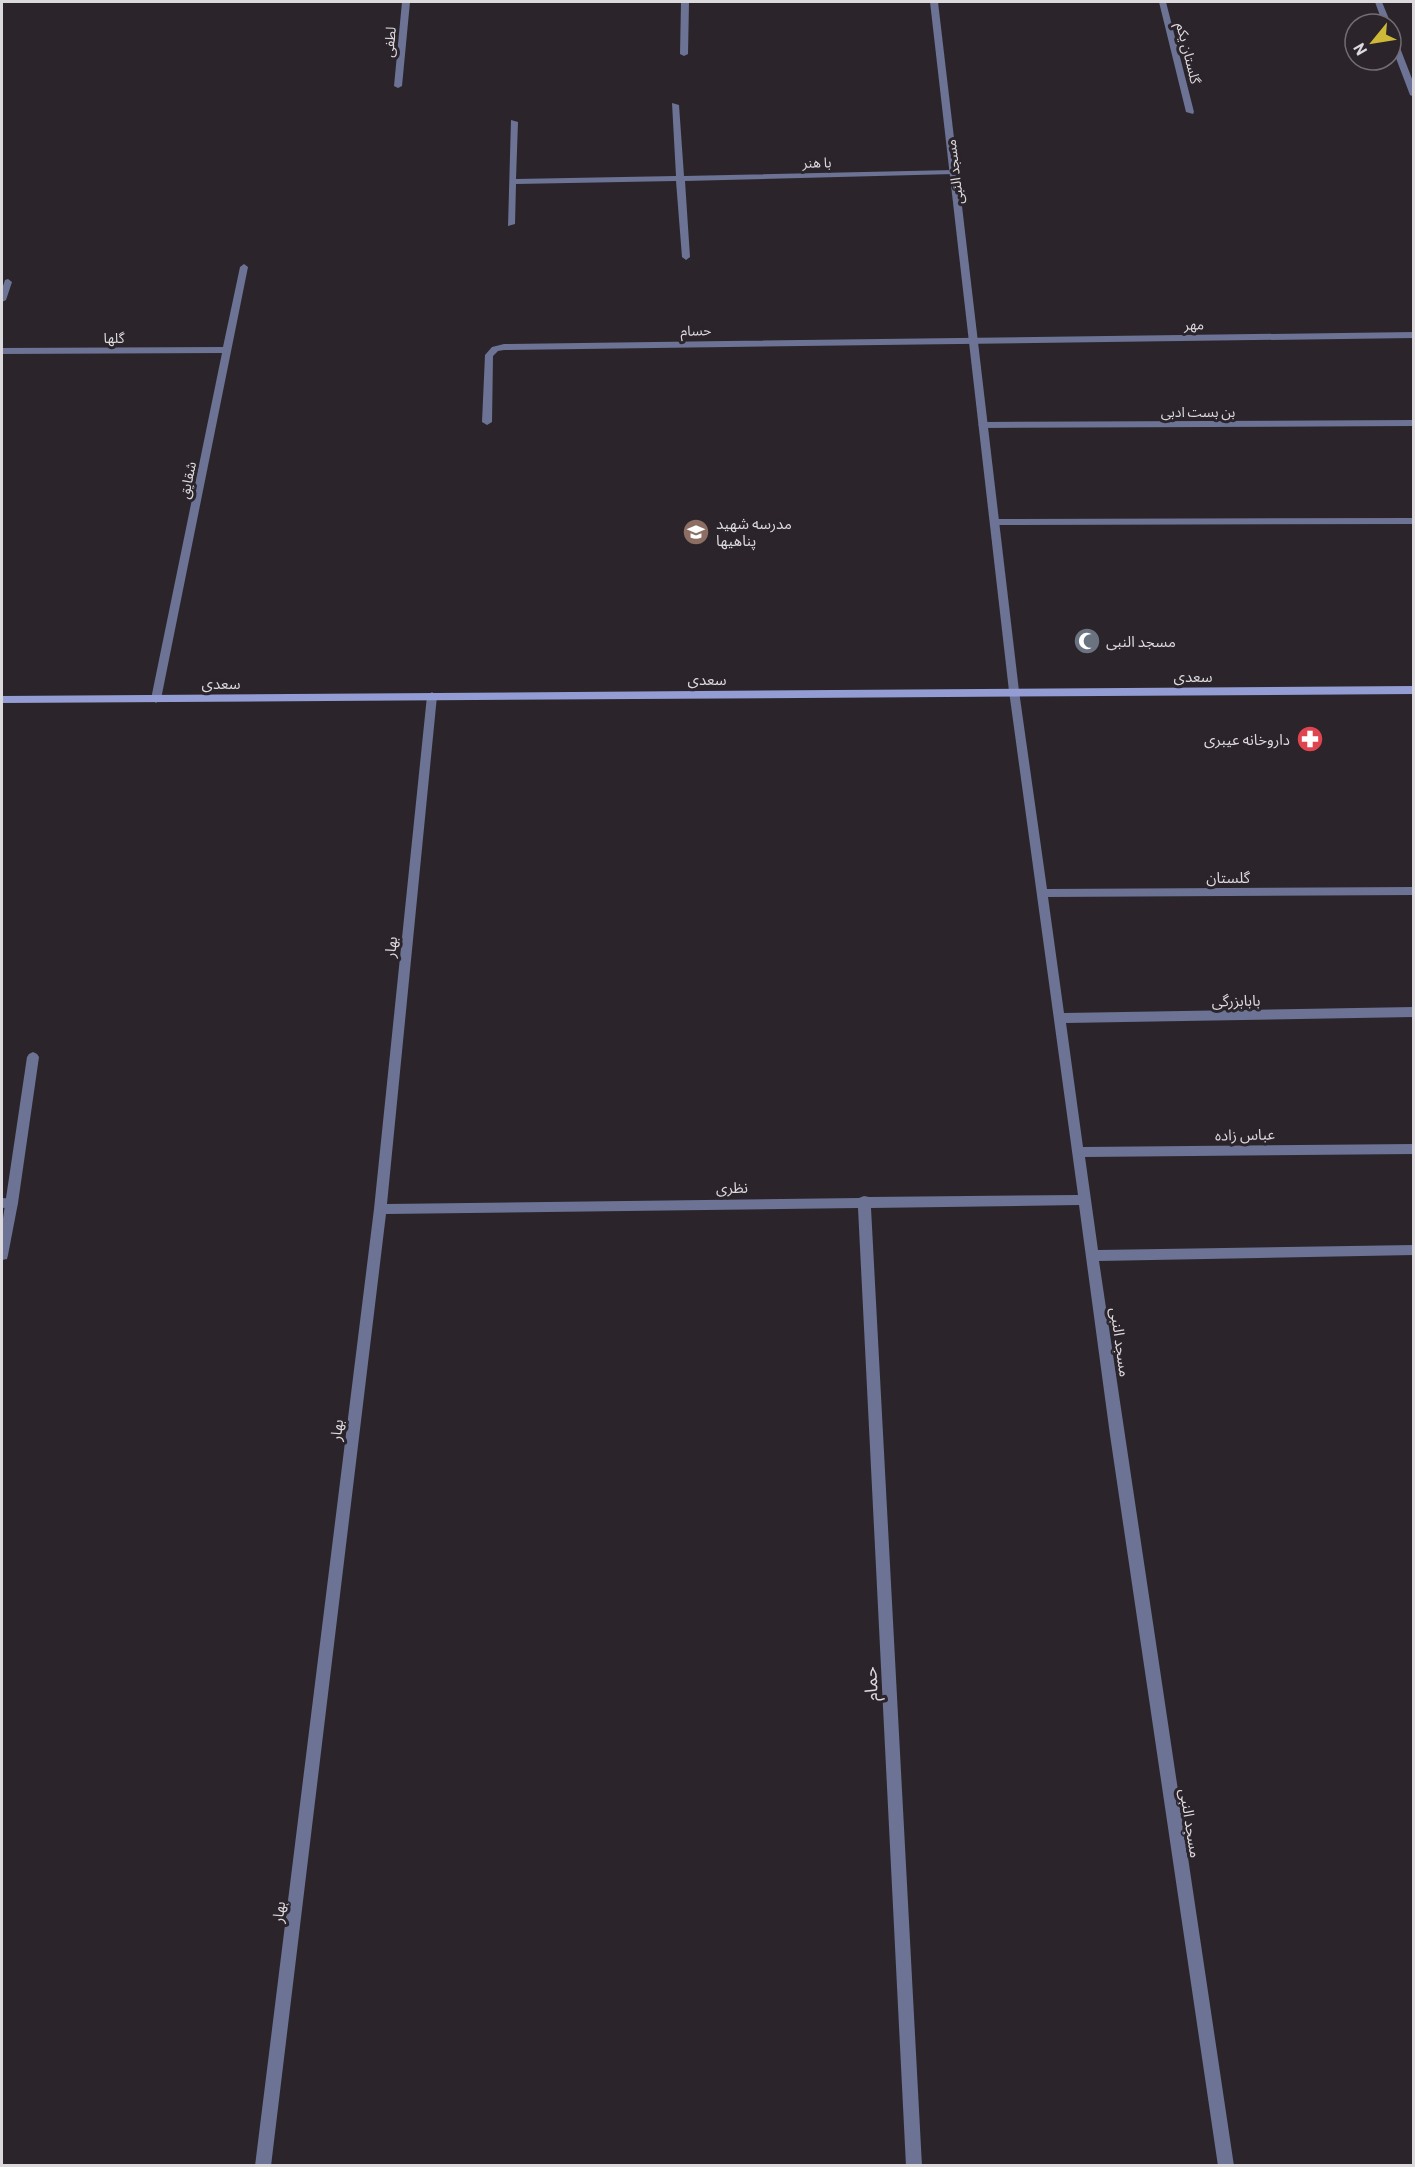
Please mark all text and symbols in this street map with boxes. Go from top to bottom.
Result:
north arrow [1343,12,1403,72]
street label: گلستان یکم [1170,21,1205,86]
street label: لطفی [379,26,400,58]
text: N [1349,40,1370,59]
street label: مسجد النبی [942,138,967,205]
street label: با هنر [801,153,832,172]
street label: مهر [1183,315,1204,334]
street label: حسام [680,321,712,342]
street label: گلها [103,329,125,347]
street label: بن بست ادبی [1161,403,1236,421]
street label: شقایق [175,460,201,501]
place label: مدرسه شهید پناهیها [716,514,792,551]
school or university icon: مدرسه شهید پناهیها [681,517,711,547]
mosque icon: مسجد النبی [1072,626,1102,656]
place label: مسجد النبی [1106,632,1176,651]
street label: سعدی [1174,667,1213,686]
street label: سعدی [688,670,727,689]
street label: سعدی [202,674,241,693]
pharmacy icon: داروخانه عیبری [1295,724,1325,754]
place label: داروخانه عیبری [1204,730,1290,749]
street label: گلستان [1206,868,1251,887]
street label: بهار [380,935,401,960]
street label: بابابزرگی [1211,991,1261,1010]
street label: عباس زاده [1215,1124,1276,1145]
street label: نظری [716,1178,748,1197]
street label: مسجد النبی [1106,1306,1135,1378]
street label: بهار [326,1418,347,1443]
street label: حمام [858,1666,886,1702]
street label: مسجد النبی [1176,1787,1205,1859]
street label: بهار [268,1900,289,1925]

